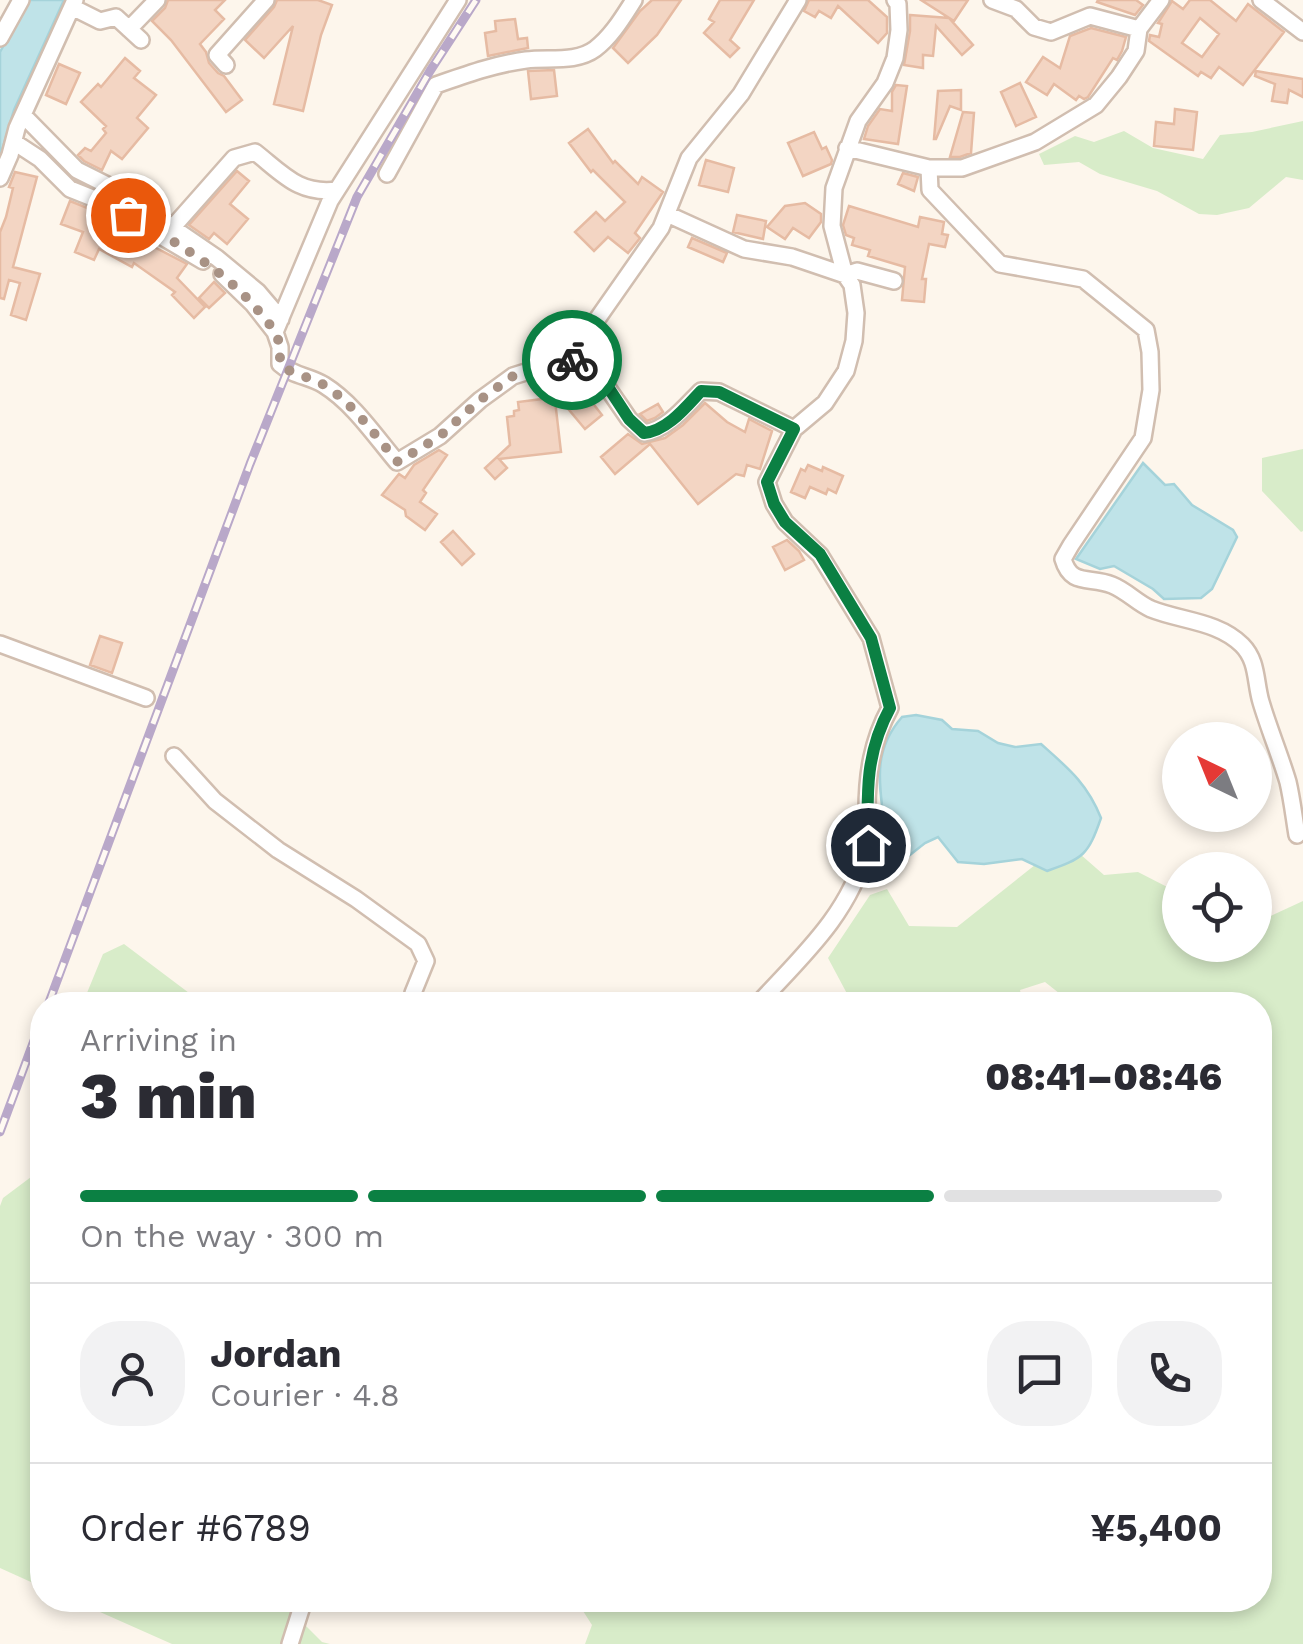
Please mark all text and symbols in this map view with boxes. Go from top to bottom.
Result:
pin [86,173,171,258]
icon: bag [101,188,156,243]
courier [522,310,622,410]
icon: bike [545,333,600,388]
north arrow [1162,722,1272,832]
map controls [1162,722,1272,962]
pin [826,803,911,888]
icon: home [841,818,896,873]
button: locate [1162,852,1272,962]
text: Arriving in [80,1021,237,1059]
text: 08:41–08:46 [985,1055,1222,1099]
text: 3 min [80,1058,257,1134]
text: On the way · 300 m [80,1217,384,1255]
button: person [80,1321,185,1426]
button: chat [987,1321,1092,1426]
button: phone [1117,1321,1222,1426]
text: Jordan [210,1332,342,1376]
text: Courier · 4.8 [210,1376,400,1414]
text: Order #6789 [80,1506,311,1550]
text: ¥5,400 [1090,1506,1222,1550]

